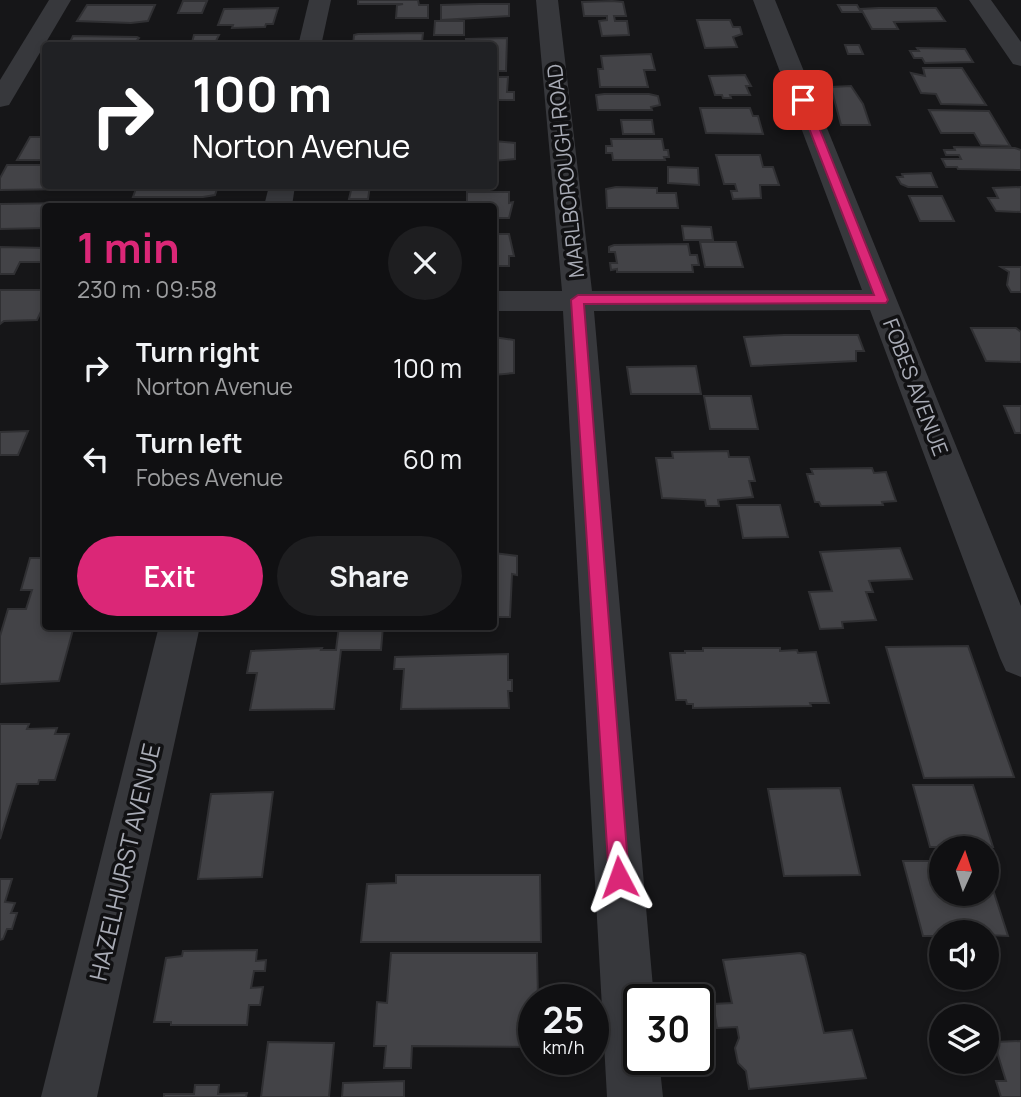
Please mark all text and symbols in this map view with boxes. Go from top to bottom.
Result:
text: 100 m [192,60,332,127]
street label: MARLBOROUGH ROAD [540,63,590,279]
icon: right [77,70,168,161]
pin [773,70,833,130]
icon: arrive [784,81,822,119]
text: Norton Avenue [192,124,410,168]
text: 1 min [77,218,180,276]
button: close [388,226,462,300]
text: 230 m · 09:58 [77,273,217,305]
street label: FOBES AVENUE [877,314,955,460]
text: Turn right [136,334,260,370]
icon: right [77,349,115,387]
text: 100 m [393,350,462,386]
text: Norton Avenue [136,370,293,402]
text: Turn left [136,425,243,461]
icon: left [77,440,115,478]
text: 60 m [403,441,462,477]
text: Fobes Avenue [136,461,283,493]
button: Exit [77,536,263,616]
button: Share [277,536,462,616]
street label: HAZELHURST AVENUE [81,740,167,984]
north arrow [929,836,999,906]
map controls [929,836,999,1074]
position arrow [582,840,656,914]
button: sound [929,920,999,990]
speed limit sign: 30 [623,984,714,1075]
text: 25 [543,996,584,1044]
button: layers [929,1004,999,1074]
text: km/h [543,1035,584,1059]

